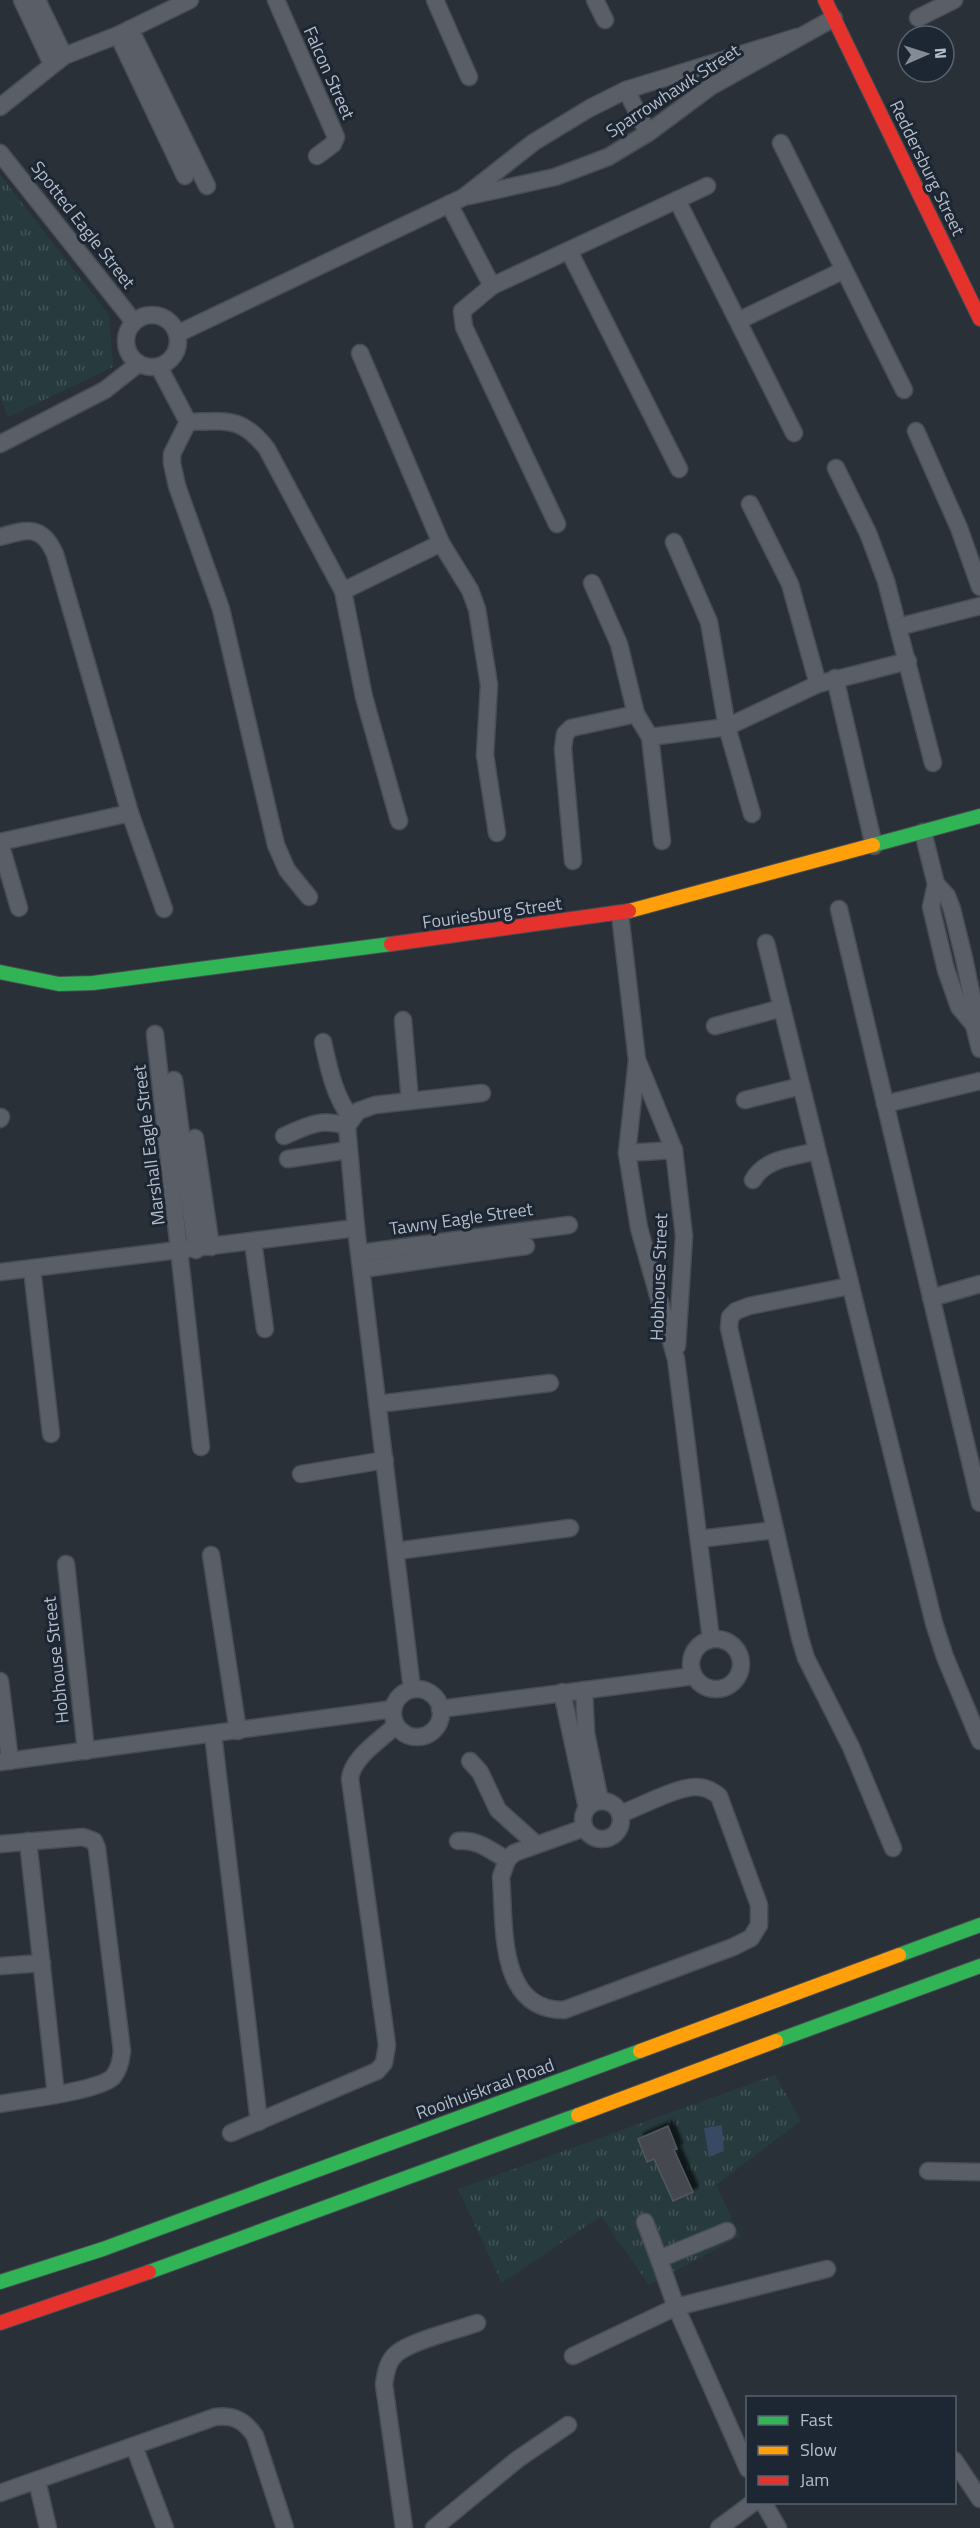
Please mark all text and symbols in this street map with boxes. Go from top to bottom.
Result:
street label: Falcon Street [297,22,362,124]
north arrow [896,24,956,84]
street label: Sparrowhawk Street [600,37,746,144]
text: N [929,47,953,59]
street label: Reddersburg Street [883,96,972,241]
street label: Spotted Eagle Street [25,155,142,295]
street label: Fouriesburg Street [420,889,564,936]
street label: Marshall Eagle Street [125,1063,172,1227]
street label: Tawny Eagle Street [387,1195,535,1242]
street label: Hobhouse Street [643,1212,674,1341]
street label: Hobhouse Street [35,1595,76,1725]
street label: Rooihuiskraal Road [412,2051,558,2126]
legend [746,2396,956,2504]
text: Fast [800,2406,833,2433]
text: Slow [800,2436,837,2463]
text: Jam [800,2466,829,2493]

